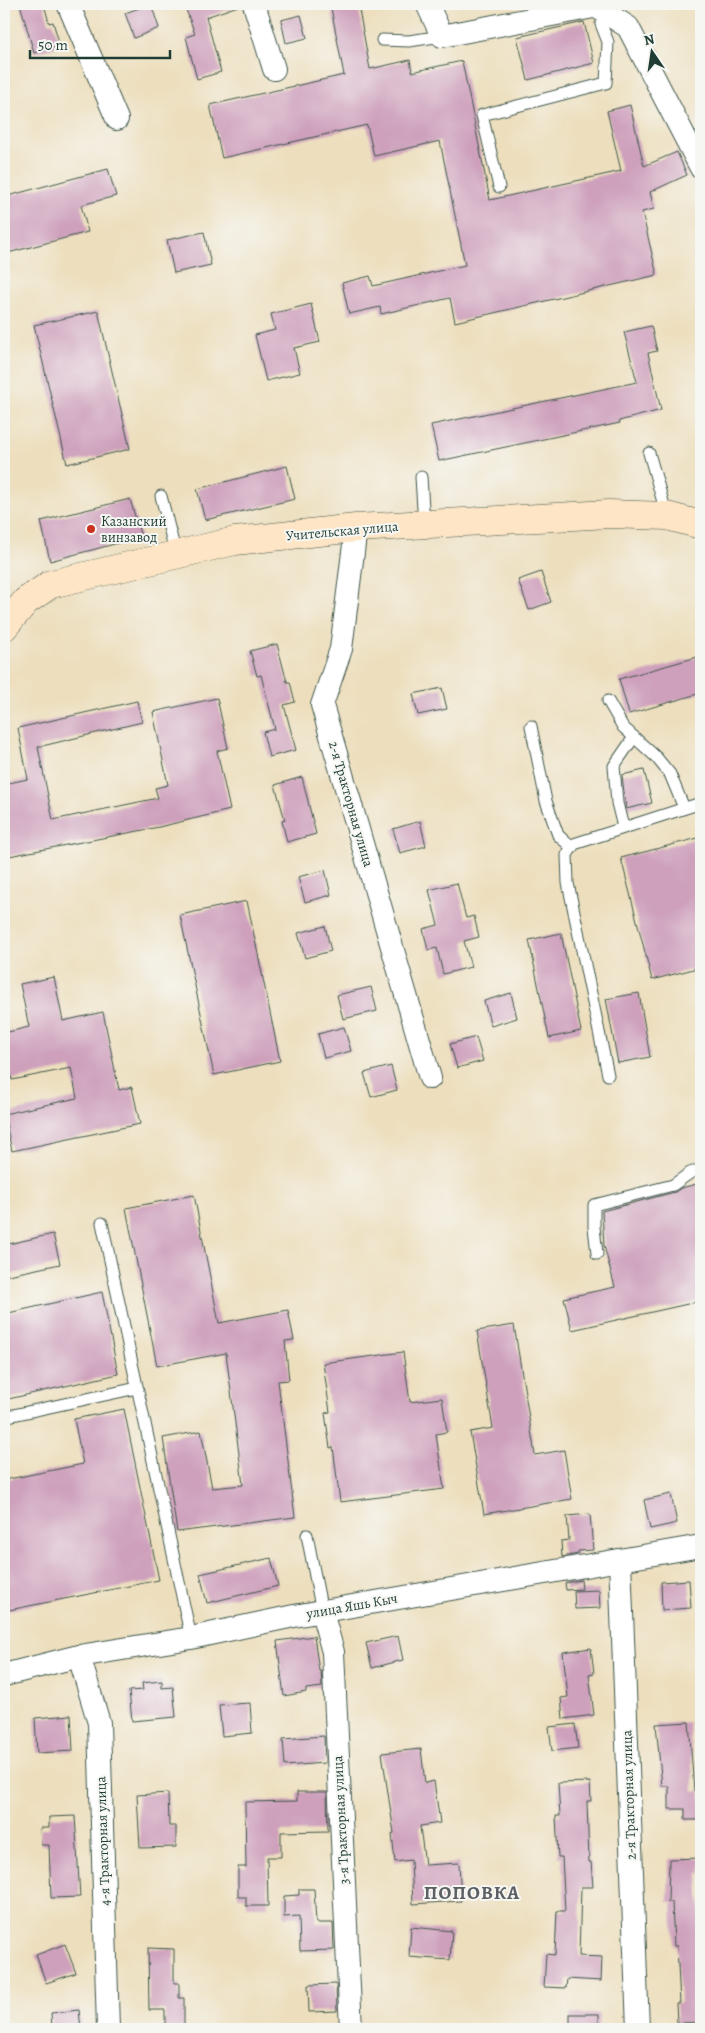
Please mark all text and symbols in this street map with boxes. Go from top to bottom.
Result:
scale bar [30,28,170,60]
north arrow [628,28,678,78]
text: N [642,29,656,50]
text: 50 m [38,35,68,55]
place label: Казанский винзавод [101,512,167,547]
street label: Учительская улица [285,517,400,545]
marker: Казанский винзавод [85,523,97,535]
street label: 2-я Тракторная улица [324,739,378,870]
street label: улица Яшь Кыч [304,1589,399,1624]
street label: 2-я Тракторная улица [617,1729,641,1860]
street label: 3-я Тракторная улица [328,1754,354,1885]
street label: 4-я Тракторная улица [91,1775,115,1906]
district label: ПОПОВКА [424,1880,520,1906]

